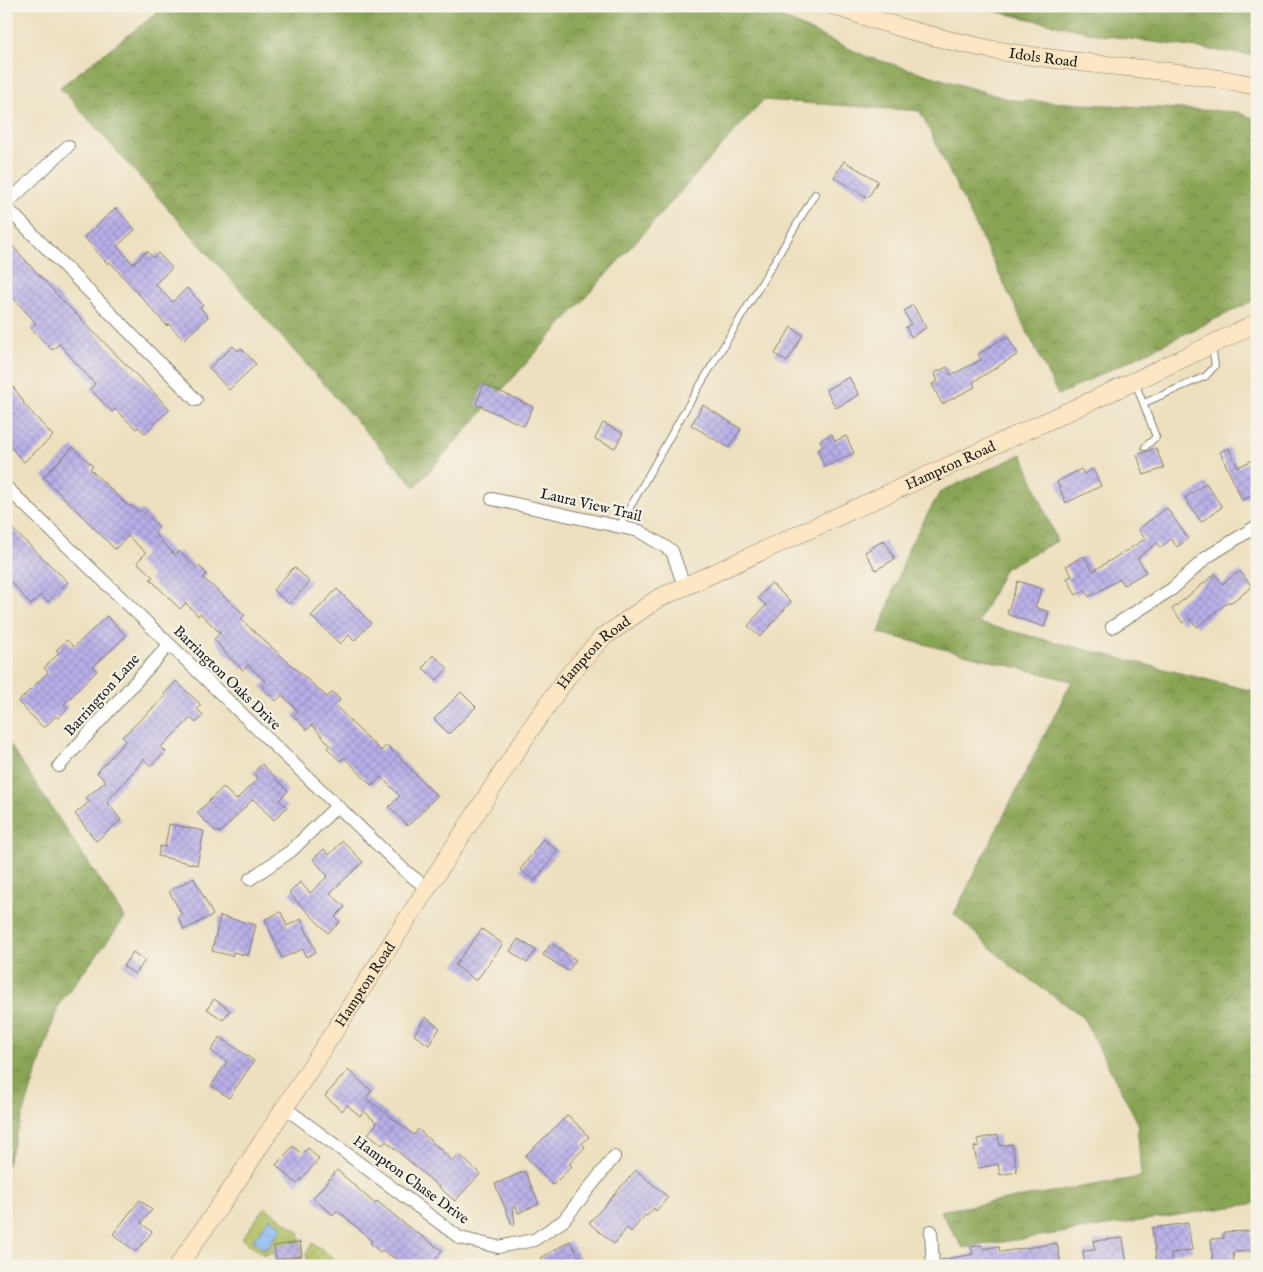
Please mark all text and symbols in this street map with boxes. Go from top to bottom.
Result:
street label: Idols Road [1008,43,1080,71]
street label: Hampton Road [902,436,999,494]
street label: Laura View Trail [538,484,645,526]
street label: Hampton Road [552,611,635,693]
street label: Barrington Oaks Drive [169,622,285,734]
street label: Barrington Lane [60,650,144,740]
street label: Hampton Road [330,937,400,1030]
street label: Hampton Chase Drive [349,1131,473,1229]

